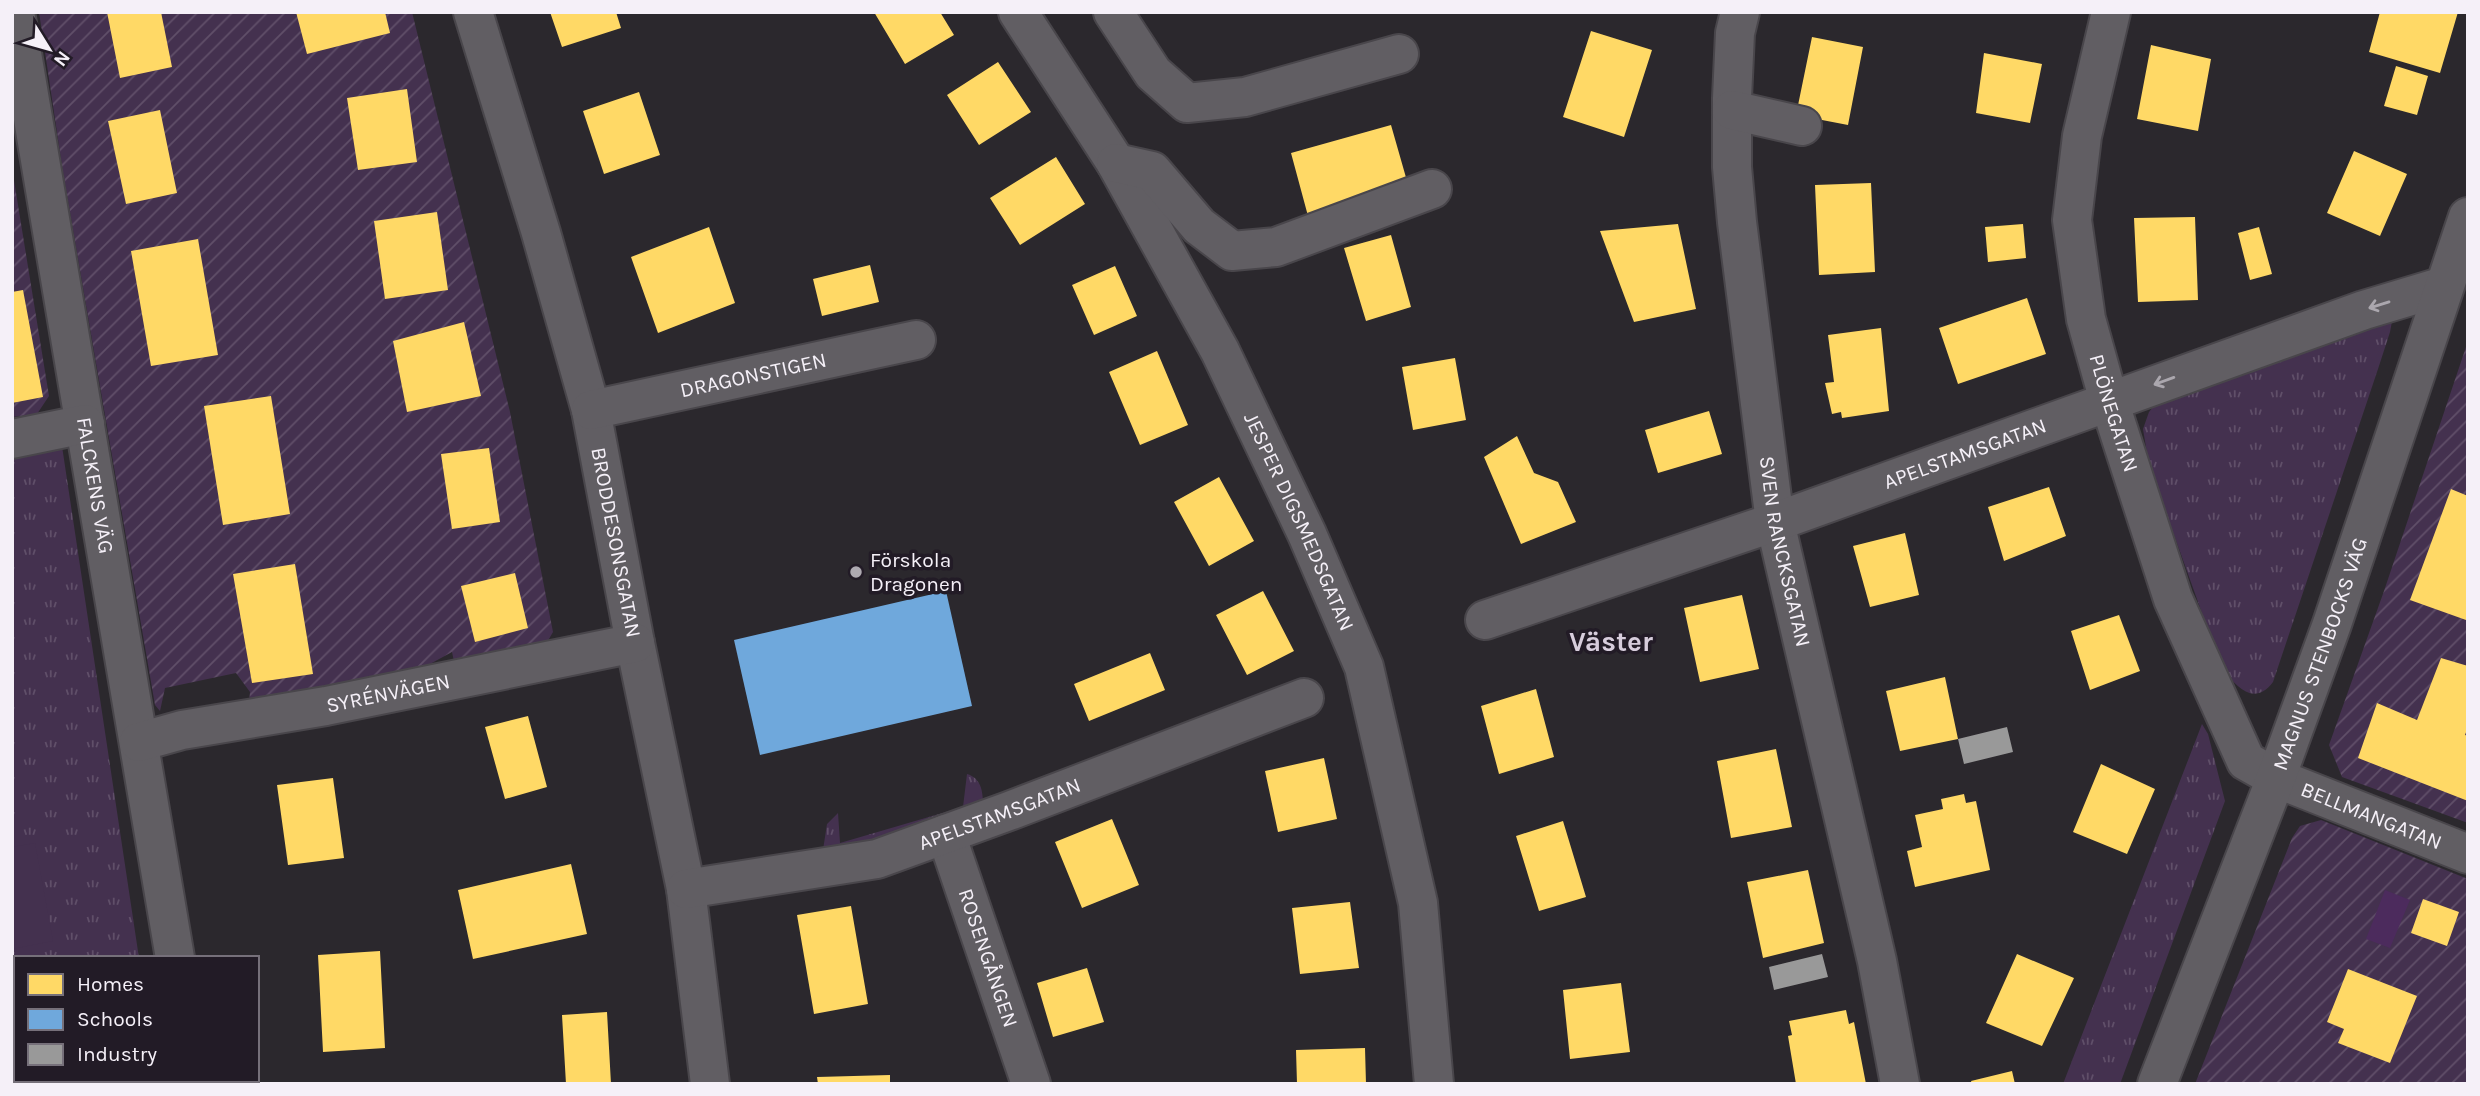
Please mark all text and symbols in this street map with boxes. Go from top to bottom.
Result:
north arrow [14,14,84,84]
text: N [49,47,75,71]
one-way arrow [2368,300,2390,313]
street label: DRAGONSTIGEN [678,348,829,402]
street label: PLÖNEGATAN [2084,351,2143,475]
one-way arrow [2154,376,2176,388]
street label: JESPER DIGSMEDSGATAN [1239,409,1359,634]
street label: APELSTAMSGATAN [1880,413,2050,494]
street label: FALCKENS VÄG [72,415,118,555]
street label: BRODDESONSGATAN [586,445,646,640]
street label: SVEN RANCKSGATAN [1755,455,1816,649]
street label: MAGNUS STENBOCKS VÄG [2268,534,2372,774]
place label: Förskola Dragonen [870,548,962,596]
marker: Förskola Dragonen [848,564,864,580]
district label: Väster [1569,625,1653,658]
street label: SYRÉNVÄGEN [324,669,452,718]
street label: APELSTAMSGATAN [915,773,1084,855]
street label: BELLMANGATAN [2297,777,2445,854]
street label: ROSENGÅNGEN [953,886,1023,1031]
legend [14,956,259,1082]
text: Homes [77,972,144,996]
text: Schools [77,1007,153,1031]
text: Industry [77,1042,157,1066]

